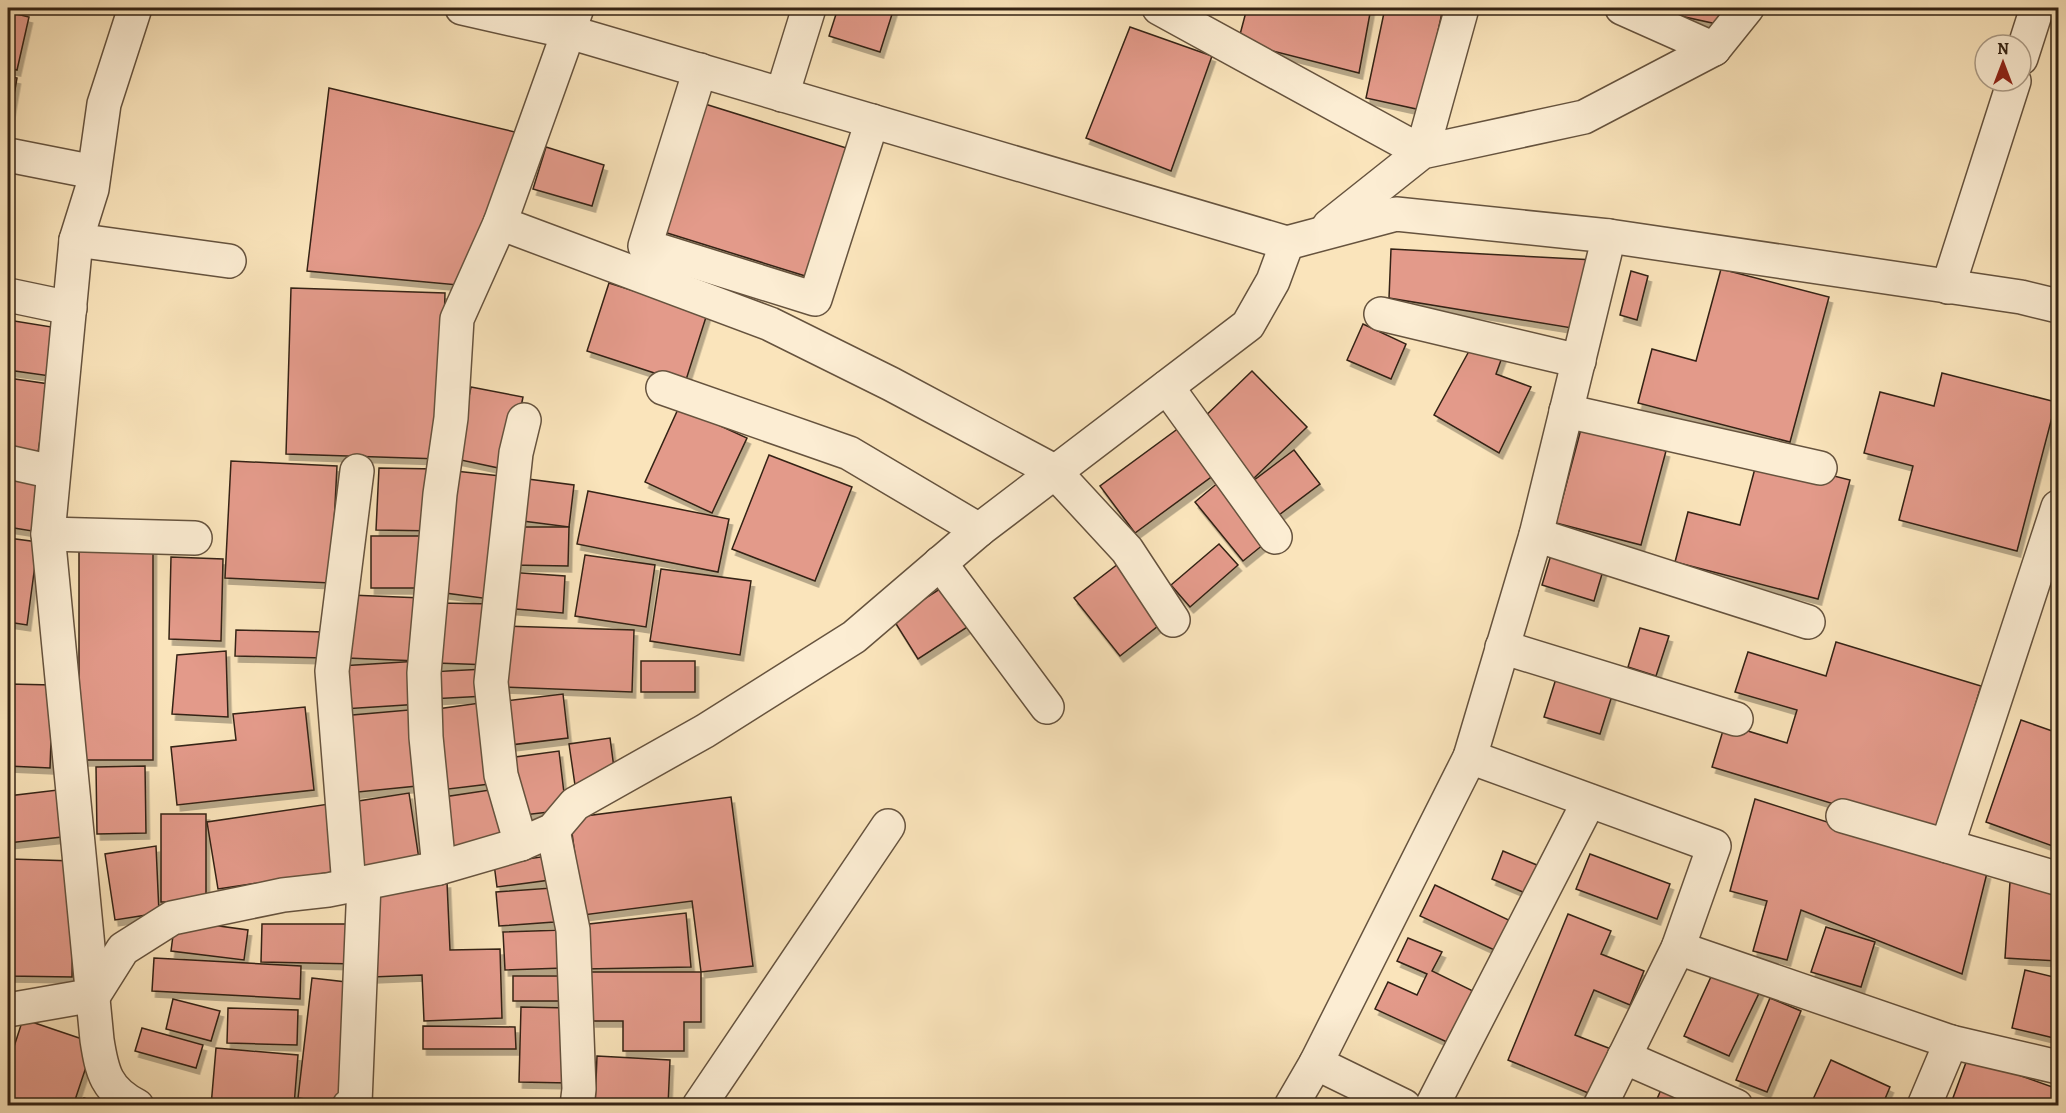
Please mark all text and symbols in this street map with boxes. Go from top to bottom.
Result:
north arrow [1973,33,2033,93]
text: N [1997,38,2009,60]

